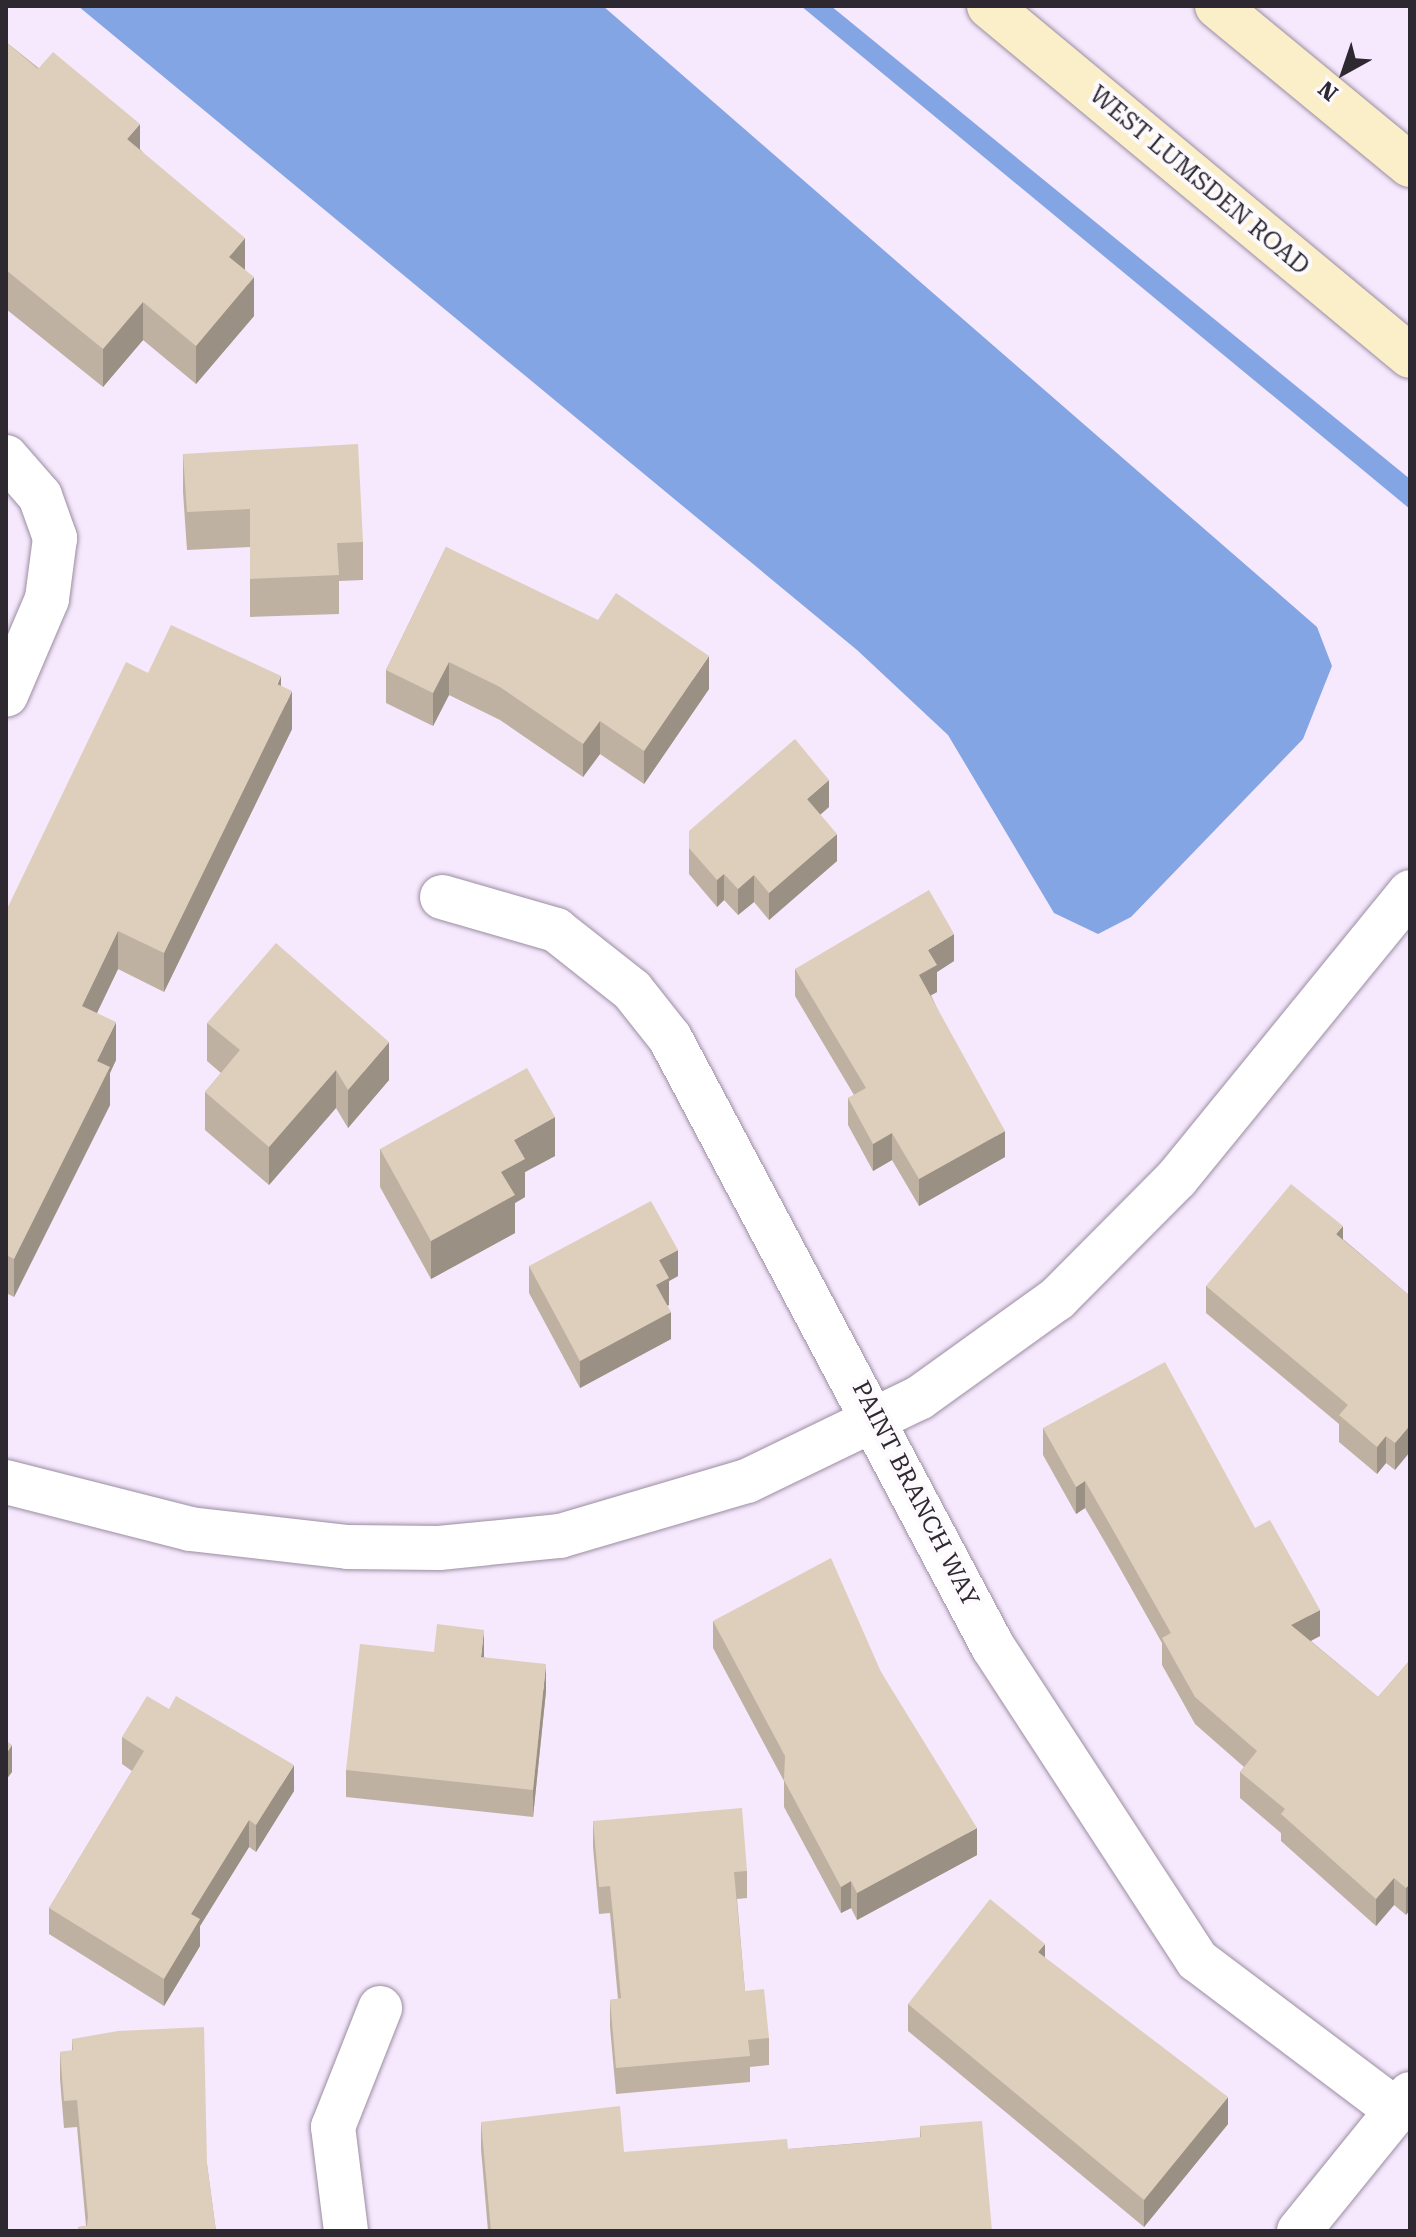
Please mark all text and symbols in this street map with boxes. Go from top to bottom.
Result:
north arrow [1304,32,1384,112]
text: N [1314,76,1343,106]
street label: WEST LUMSDEN ROAD [1083,81,1315,281]
street label: PAINT BRANCH WAY [846,1377,984,1611]

